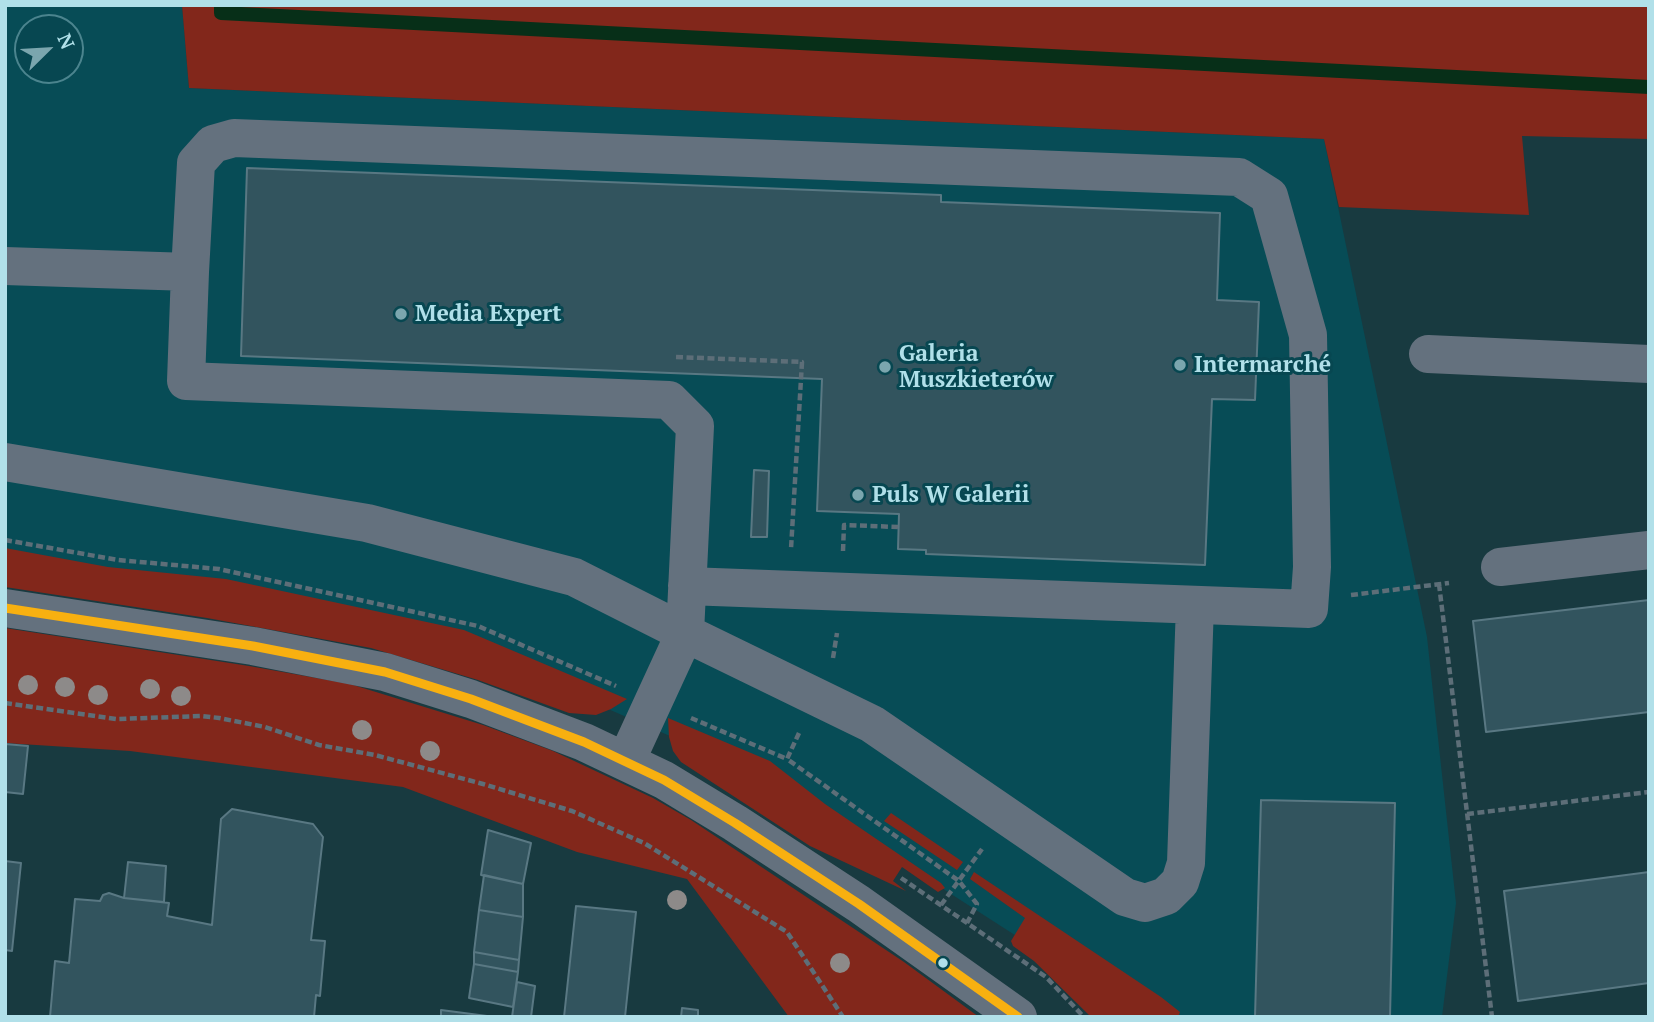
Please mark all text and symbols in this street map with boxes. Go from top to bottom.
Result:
north arrow [14,14,84,84]
text: N [52,29,81,53]
place label: Media Expert [415,300,561,328]
marker: Media Expert [393,306,409,322]
place label: Galeria Muszkieterów [899,340,1053,394]
place label: Intermarché [1194,351,1331,379]
marker: Intermarché [1172,357,1188,373]
marker: Galeria Muszkieterów [877,359,893,375]
place label: Puls W Galerii [872,481,1029,509]
marker: Puls W Galerii [850,487,866,503]
unlabelled marker [936,956,950,970]

